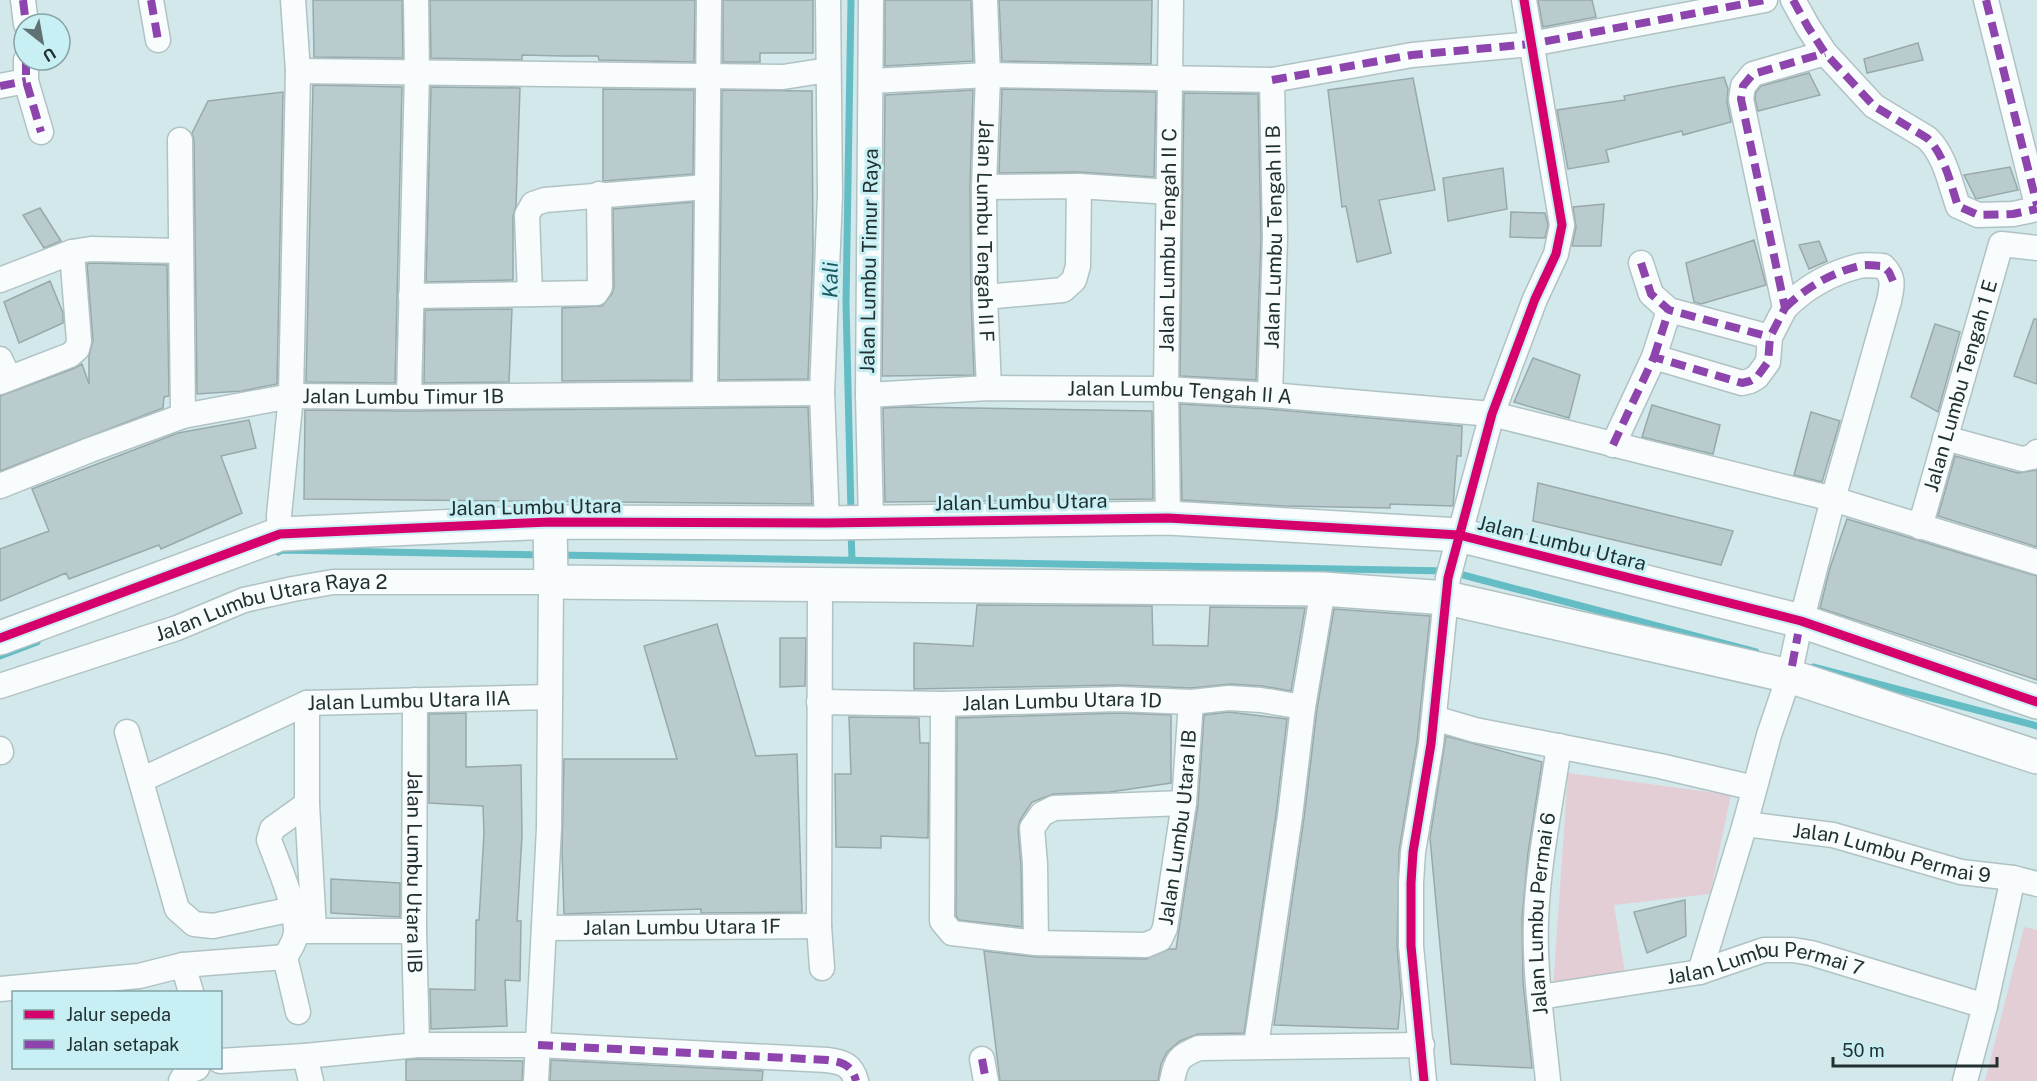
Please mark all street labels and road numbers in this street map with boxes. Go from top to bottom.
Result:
street label: Jalan Lumbu Tengah II F [972,119,999,343]
street label: Jalan Lumbu Tengah II B [1259,125,1287,349]
street label: Jalan Lumbu Tengah II C [1154,128,1181,352]
street label: Jalan Lumbu Timur Raya [855,148,883,374]
street label: Jalan Lumbu Tengah 1 E [1919,277,2002,495]
street label: Jalan Lumbu Tengah II A [1067,376,1293,409]
street label: Jalan Lumbu Timur 1B [302,384,504,409]
street label: Jalan Lumbu Utara [934,488,1108,516]
street label: Jalan Lumbu Utara [448,493,622,521]
street label: Jalan Lumbu Utara [1475,510,1649,576]
street label: Jalan Lumbu Utara Raya 2 [152,569,387,646]
street label: Jalan Lumbu Utara IIA [307,686,511,715]
street label: Jalan Lumbu Utara 1D [962,687,1162,715]
street label: Jalan Lumbu Utara IB [1154,729,1201,927]
street label: Jalan Lumbu Utara IIB [402,771,427,974]
street label: Jalan Lumbu Permai 6 [1524,811,1560,1017]
street label: Jalan Lumbu Permai 9 [1791,818,1992,887]
street label: Jalan Lumbu Utara 1F [583,914,781,940]
street label: Jalan Lumbu Permai 7 [1665,937,1867,989]

